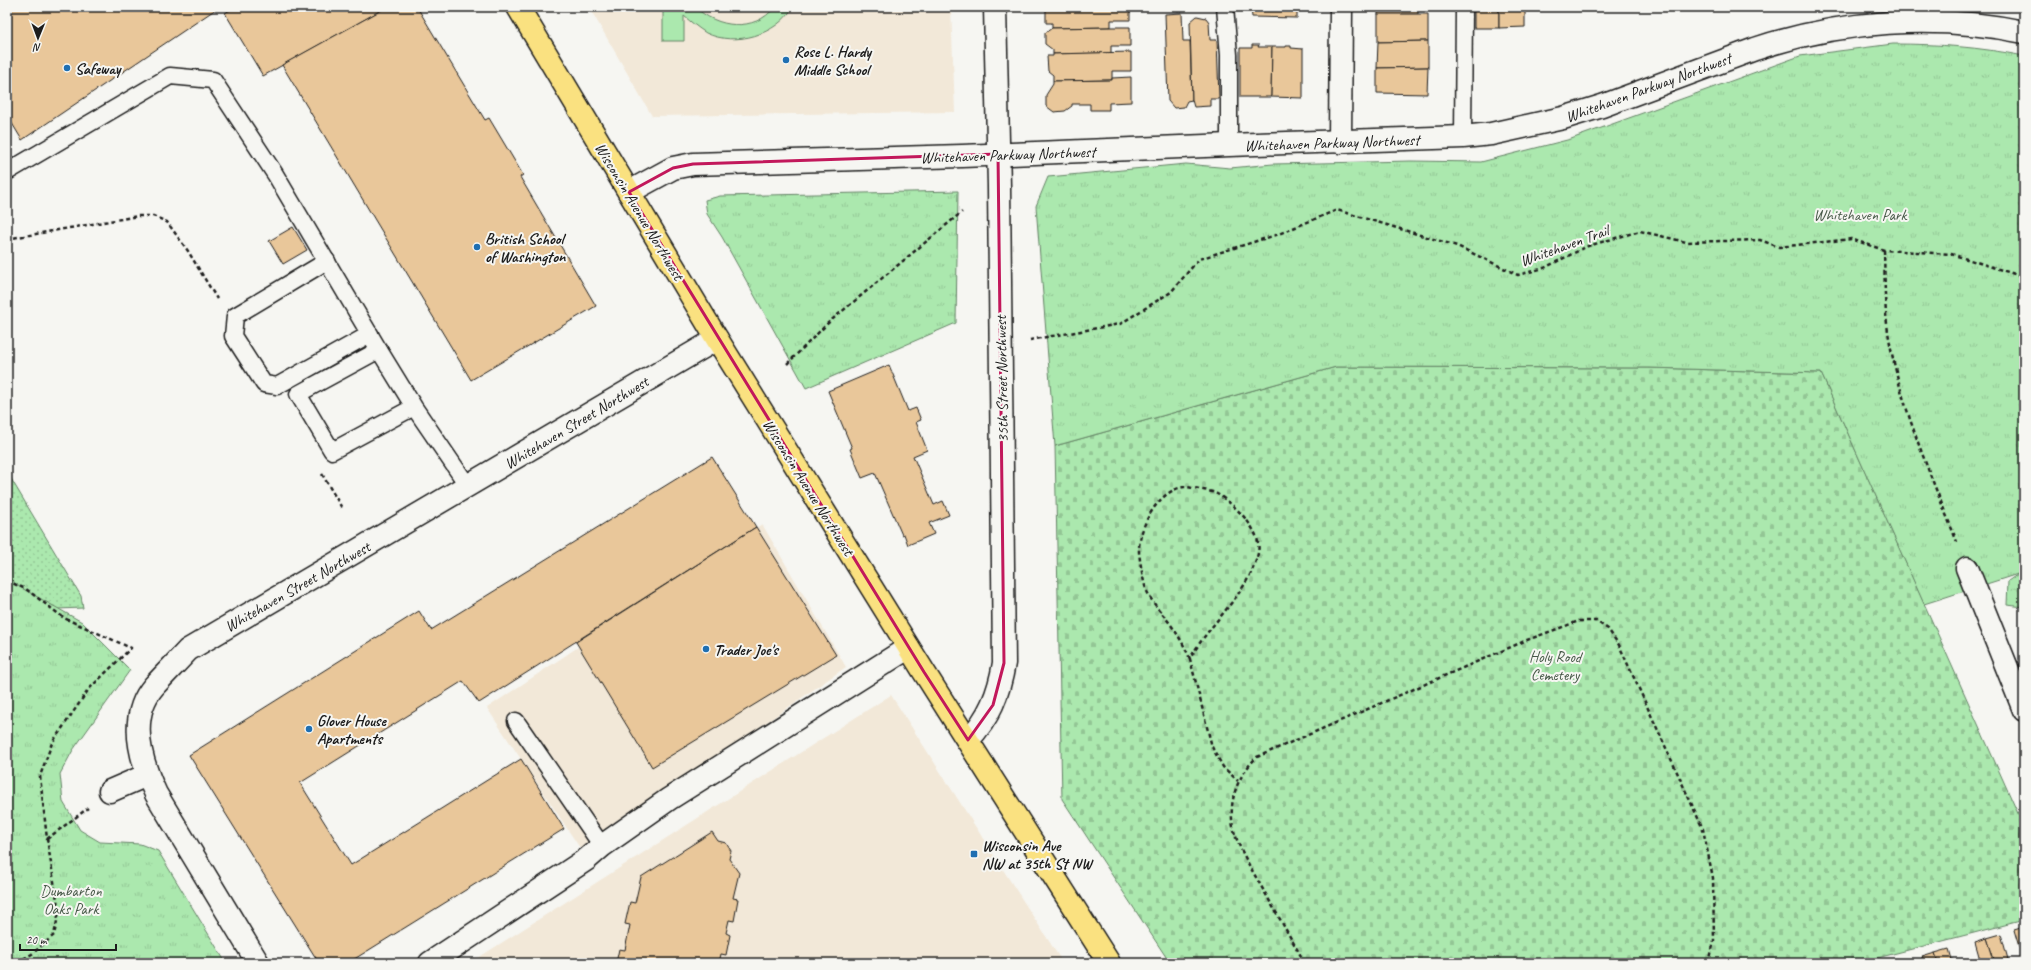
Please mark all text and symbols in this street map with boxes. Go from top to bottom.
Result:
north arrow [18,18,58,58]
text: N [32,41,41,55]
place label: Rose L. Hardy Middle School [794,42,873,80]
street label: Whitehaven Parkway Northwest [1563,48,1736,127]
marker: Rose L. Hardy Middle School [781,55,791,65]
place label: Safeway [75,59,122,79]
marker: Safeway [62,63,72,73]
street label: Whitehaven Parkway Northwest [1244,130,1422,156]
street label: Wisconsin Avenue Northwest [590,139,689,285]
street label: Whitehaven Parkway Northwest [920,142,1098,168]
park label: Whitehaven Park [1814,205,1908,225]
street label: Whitehaven Trail [1517,220,1614,271]
place label: British School of Washington [485,229,566,267]
marker: British School of Washington [472,242,482,252]
street label: 35th Street Northwest [991,314,1013,443]
street label: Whitehaven Street Northwest [501,371,654,474]
street label: Wisconsin Avenue Northwest [758,416,859,561]
street label: Whitehaven Street Northwest [221,536,375,637]
place label: Trader Joe's [714,640,779,660]
marker: Trader Joe's [701,644,711,654]
park label: Holy Rood Cemetery [1529,647,1584,685]
place label: Glover House Apartments [317,711,387,749]
marker: Glover House Apartments [304,724,314,734]
place label: Wisconsin Ave NW at 35th St NW [982,836,1094,874]
marker: Wisconsin Ave NW at 35th St NW [969,849,979,859]
park label: Dumbarton Oaks Park [40,881,102,919]
scale bar [20,926,116,952]
text: 20 m [26,932,48,948]

